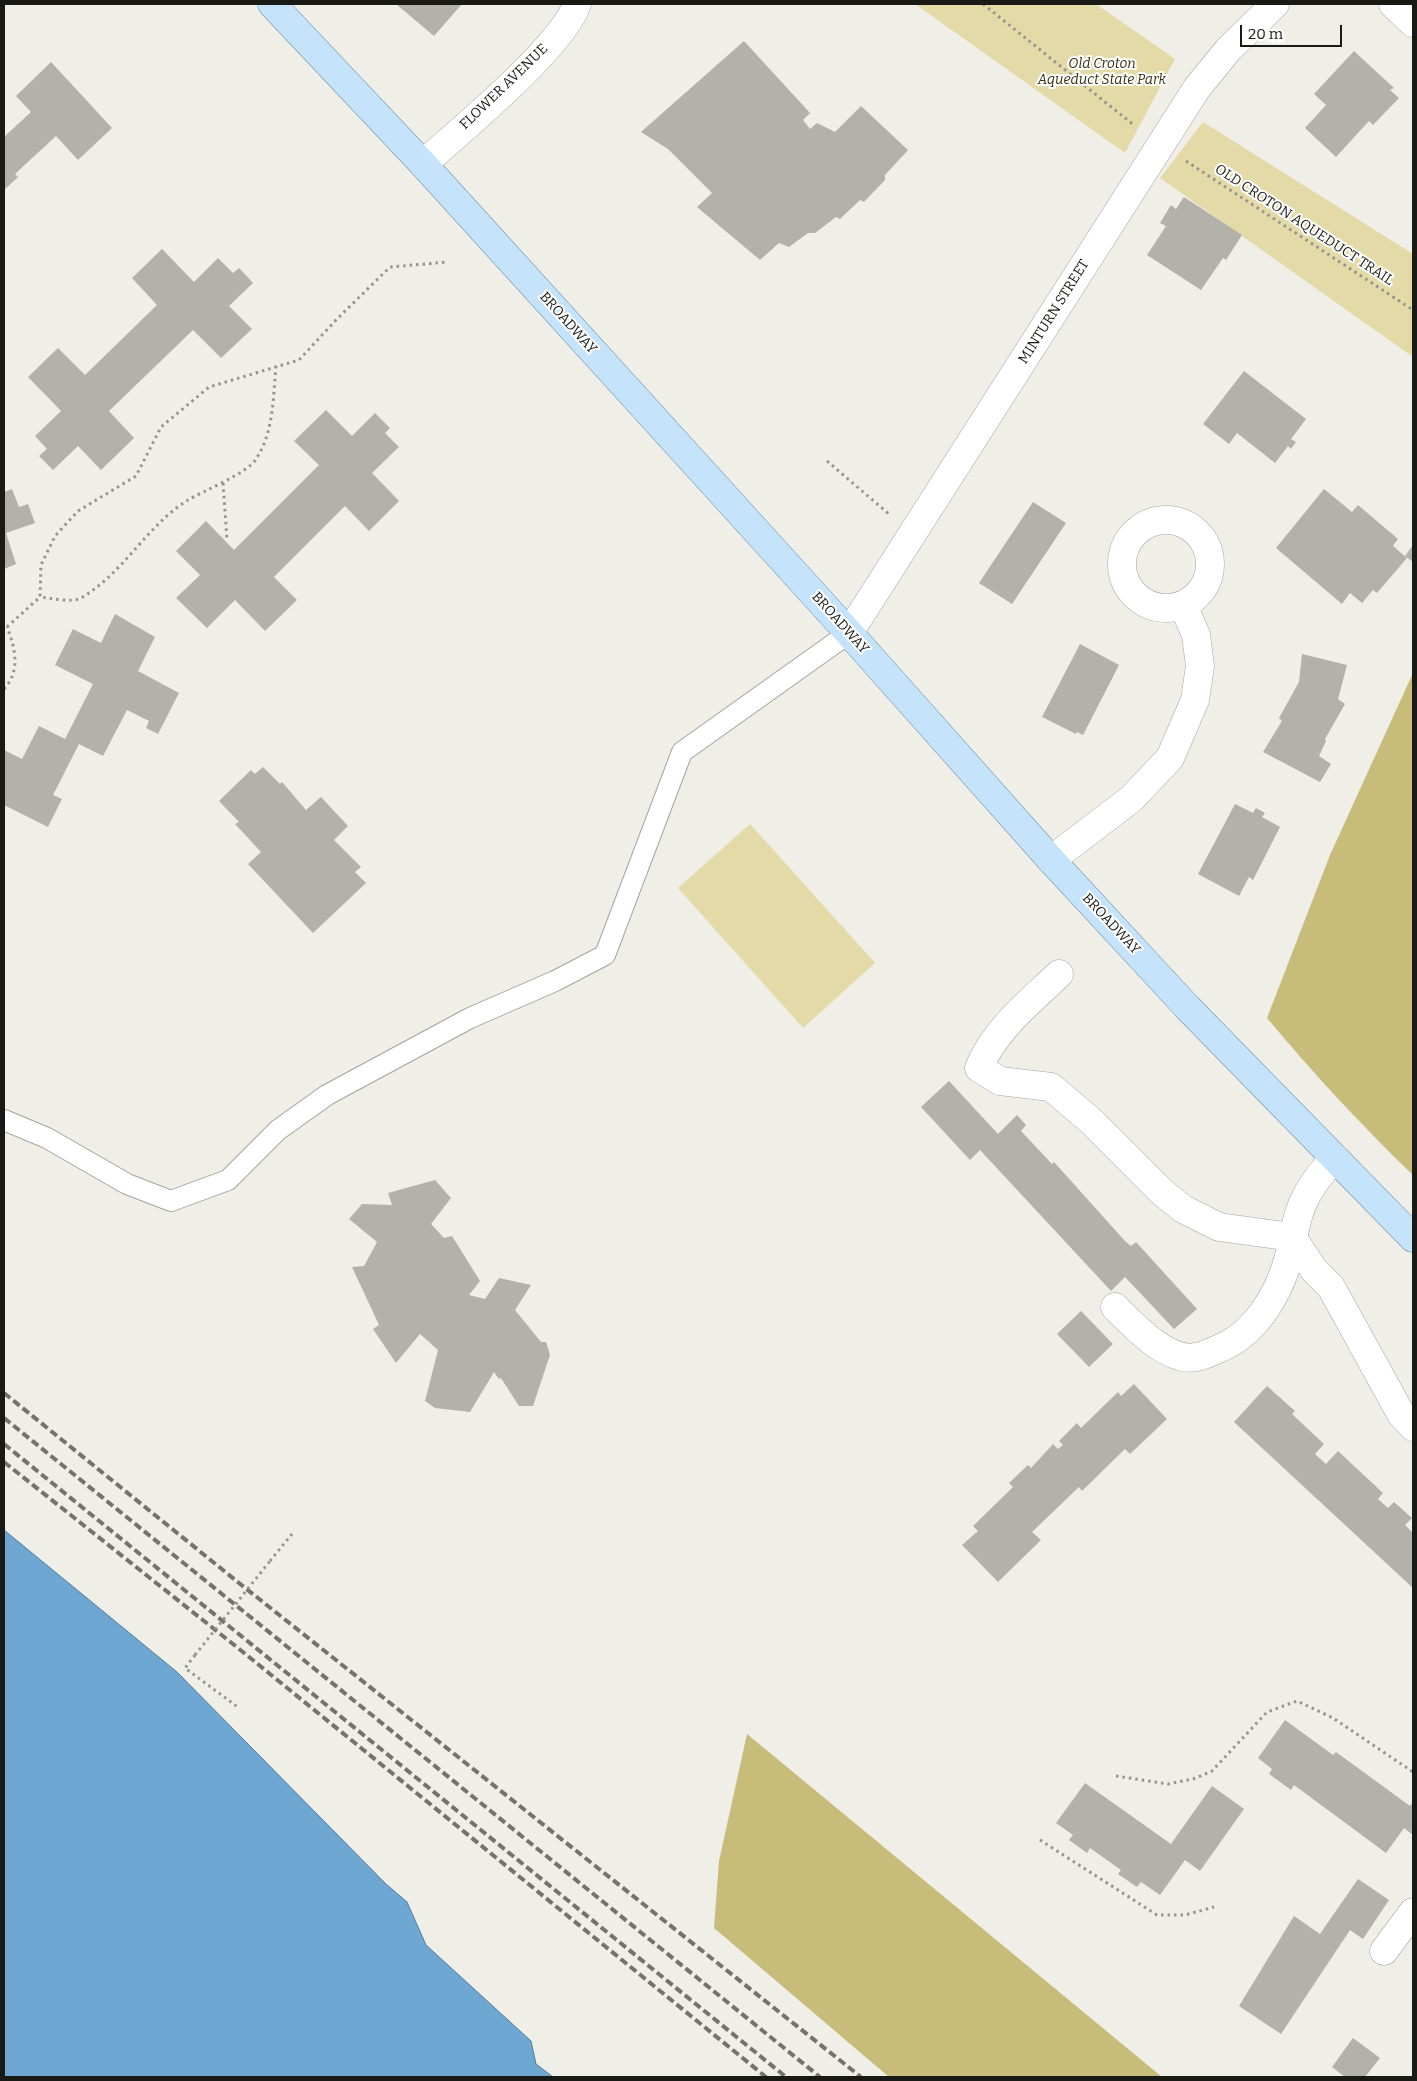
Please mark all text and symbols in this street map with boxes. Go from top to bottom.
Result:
scale bar [1242,15,1344,47]
text: 20 m [1248,25,1283,43]
street label: FLOWER AVENUE [456,41,552,133]
park label: Old Croton Aqueduct State Park [1038,56,1166,88]
street label: OLD CROTON AQUEDUCT TRAIL [1212,161,1396,289]
street label: MINTURN STREET [1015,257,1093,367]
street label: BROADWAY [536,289,600,357]
street label: BROADWAY [808,589,872,657]
street label: BROADWAY [1078,890,1144,958]

